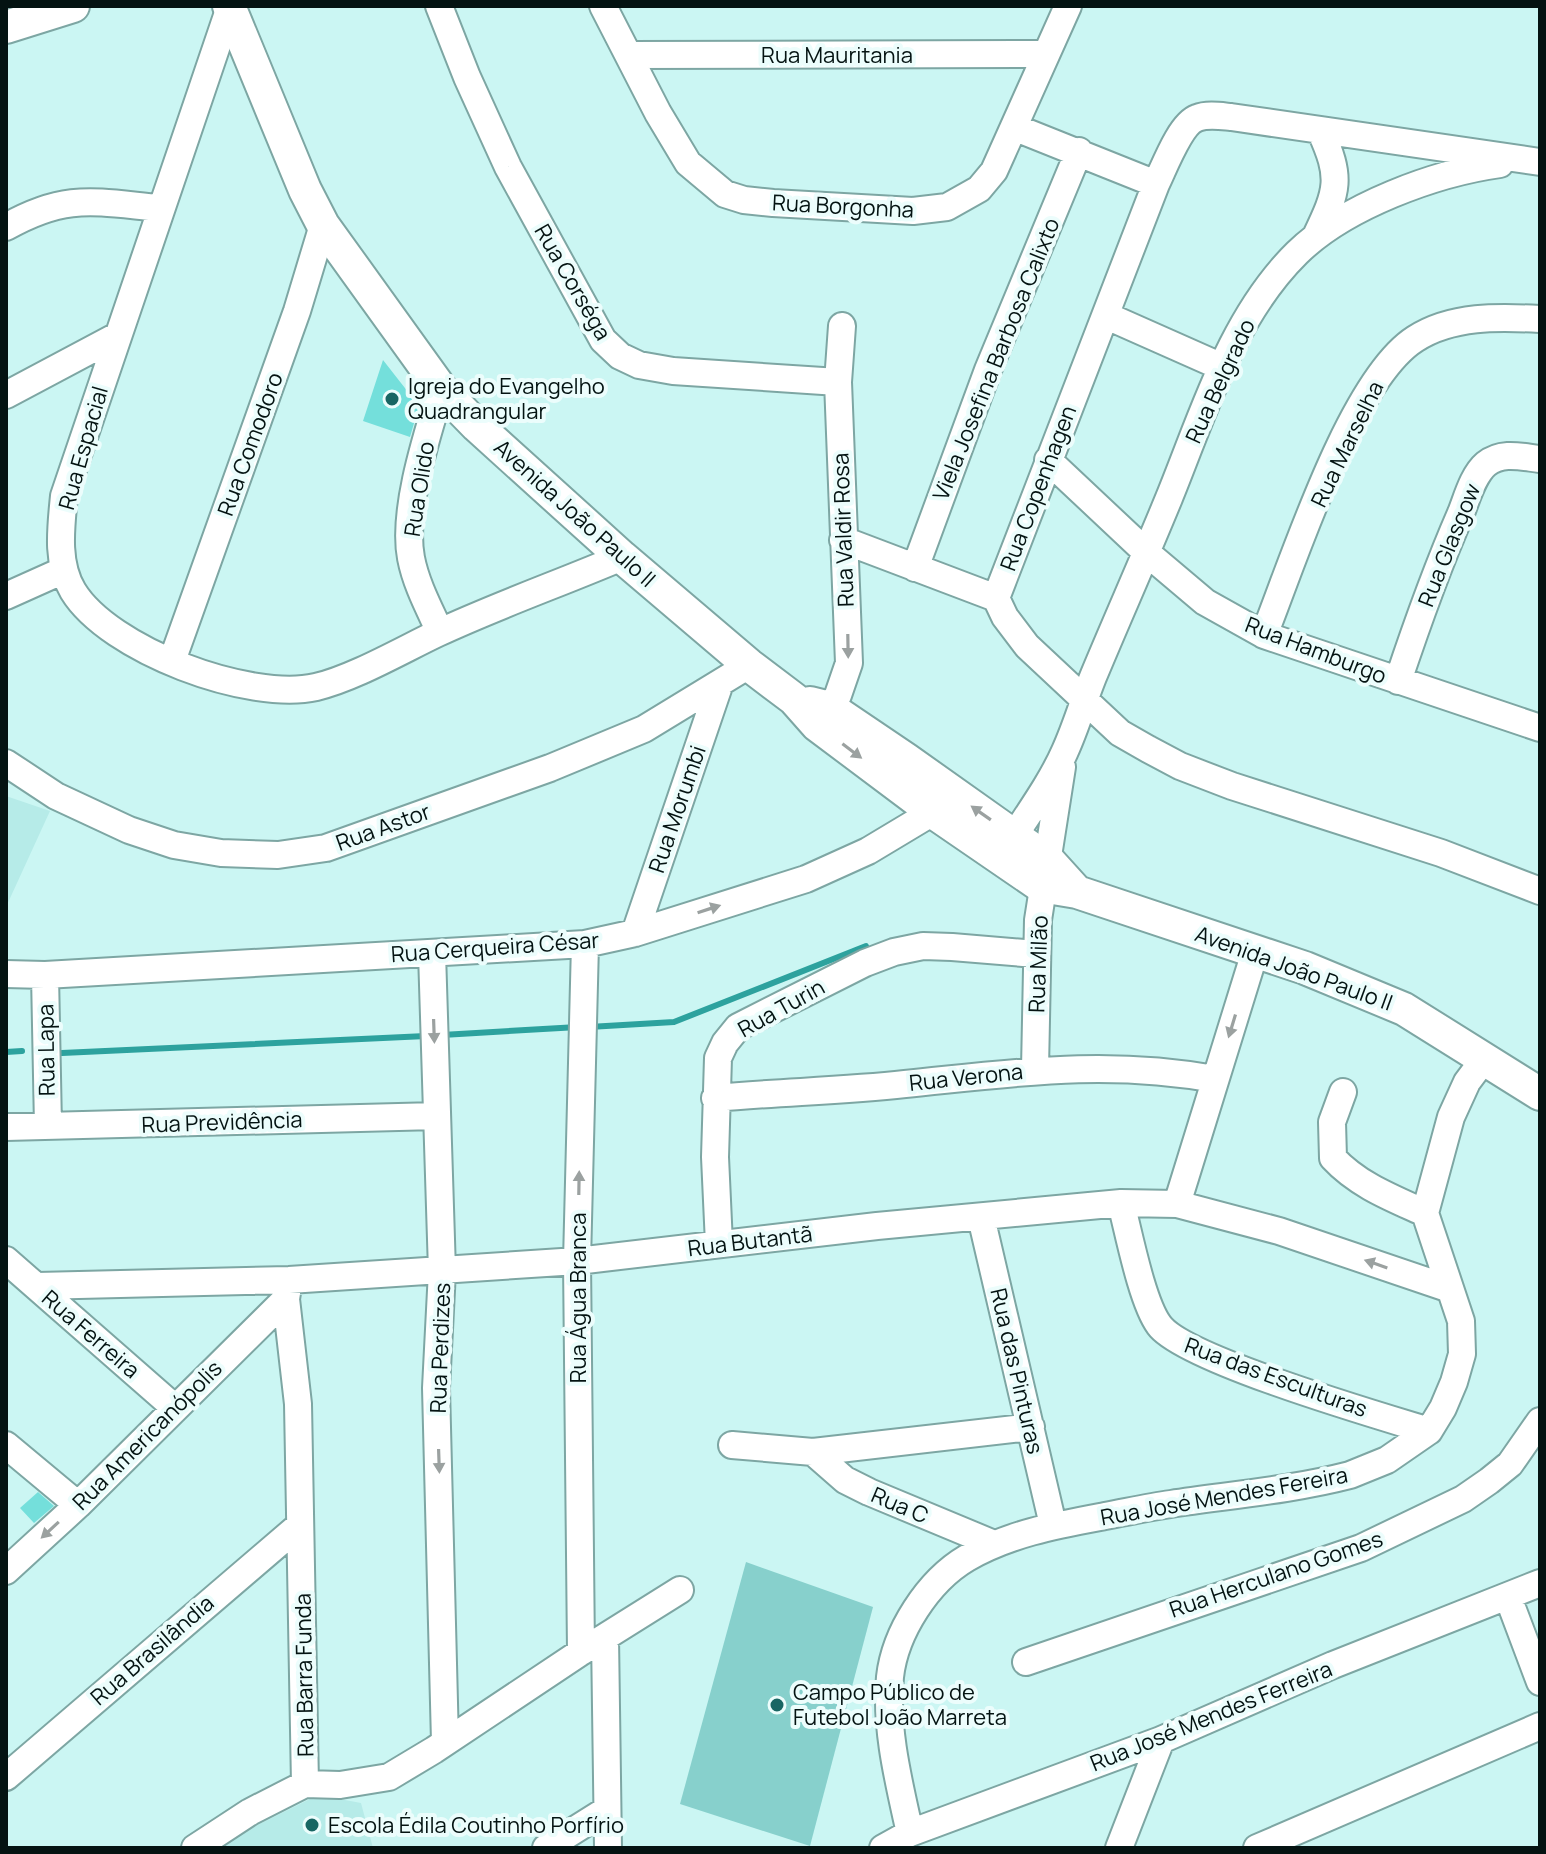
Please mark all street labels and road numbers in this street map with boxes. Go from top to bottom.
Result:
street label: Rua Mauritania [761,40,913,70]
street label: Rua Borgonha [771,187,915,225]
street label: Viela Josefina Barbosa Calixto [926,213,1066,505]
street label: Rua Corséga [528,218,618,346]
street label: Rua Belgrado [1178,314,1262,448]
street label: Rua Comodoro [210,368,290,520]
street label: Rua Marselha [1304,376,1390,512]
street label: Rua Espacial [51,383,115,513]
street label: Rua Copenhagen [993,401,1083,575]
street label: Avenida João Paulo II [488,432,662,594]
street label: Rua Olido [397,439,441,539]
street label: Rua Valdir Rosa [825,452,861,608]
street label: Rua Glasgow [1411,479,1487,611]
street label: Rua Hamburgo [1241,609,1391,691]
street label: Rua Morumbi [641,741,713,877]
street label: Rua Astor [332,796,434,858]
street label: Rua Milão [1021,915,1055,1013]
street label: Avenida João Paulo II [1191,918,1397,1018]
street label: Rua Cerqueira César [390,925,600,969]
street label: Rua Turin [732,972,830,1044]
street label: Rua Lapa [30,1004,62,1096]
street label: Rua Verona [908,1056,1024,1098]
street label: Rua Previdência [141,1104,303,1140]
street label: Rua Água Branca [563,1213,593,1383]
street label: Rua Butantã [686,1218,814,1264]
street label: Rua Perdizes [423,1282,457,1414]
street label: Rua Ferreira [36,1283,146,1385]
street label: Rua das Pinturas [983,1285,1051,1457]
street label: Rua das Esculturas [1180,1330,1372,1424]
street label: Rua Americanópolis [66,1354,228,1516]
street label: Rua José Mendes Fereira [1098,1459,1350,1533]
street label: Rua C [867,1480,933,1530]
street label: Rua Herculano Gomes [1165,1523,1387,1625]
street label: Rua Brasilândia [84,1588,220,1712]
street label: Rua Barra Funda [288,1593,320,1757]
street label: Rua José Mendes Ferreira [1086,1654,1336,1778]

